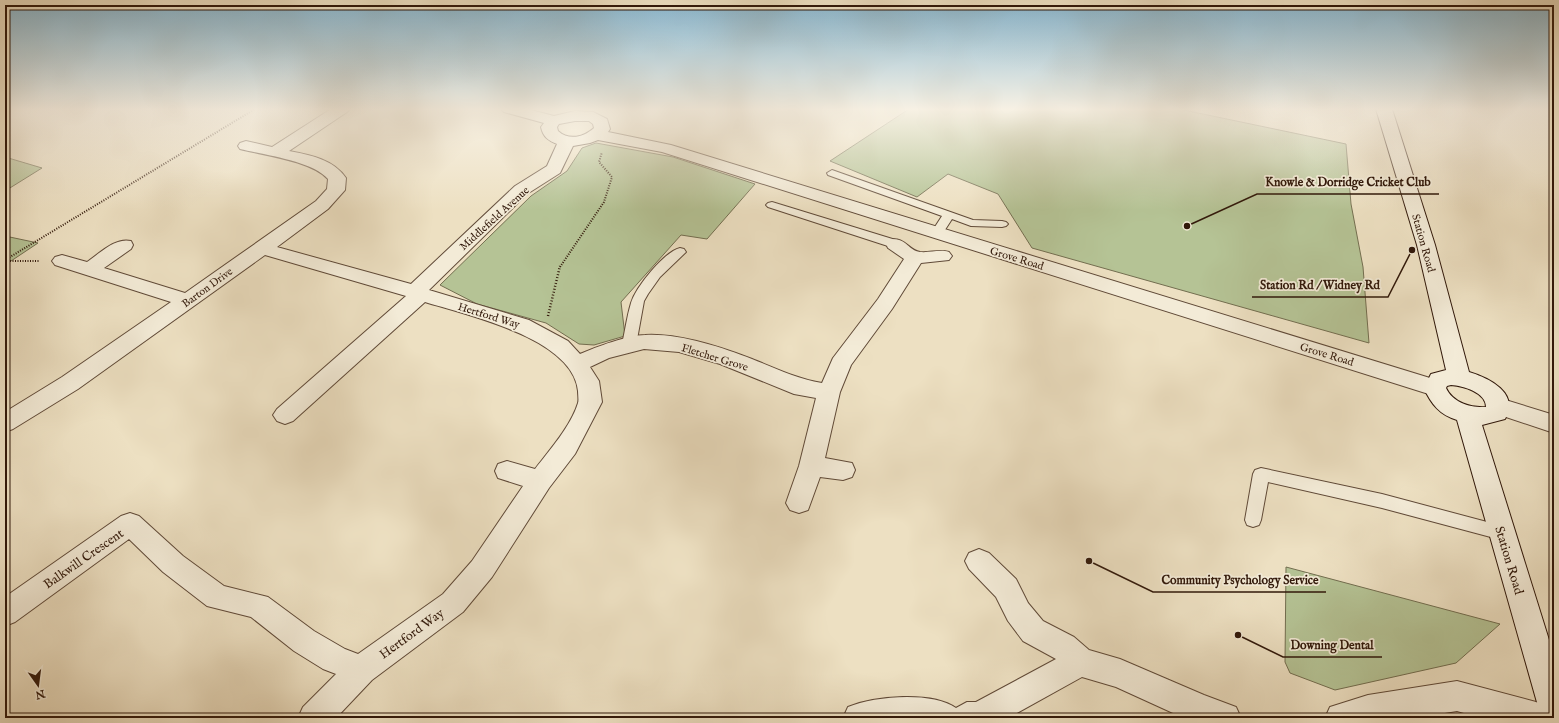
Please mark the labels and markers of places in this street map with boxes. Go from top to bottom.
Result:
callout: Knowle & Dorridge Cricket Club [1257,170,1439,194]
callout: Station Rd / Widney Rd [1252,273,1388,297]
callout: Community Psychology Service [1153,568,1326,592]
callout: Downing Dental [1283,633,1382,657]

